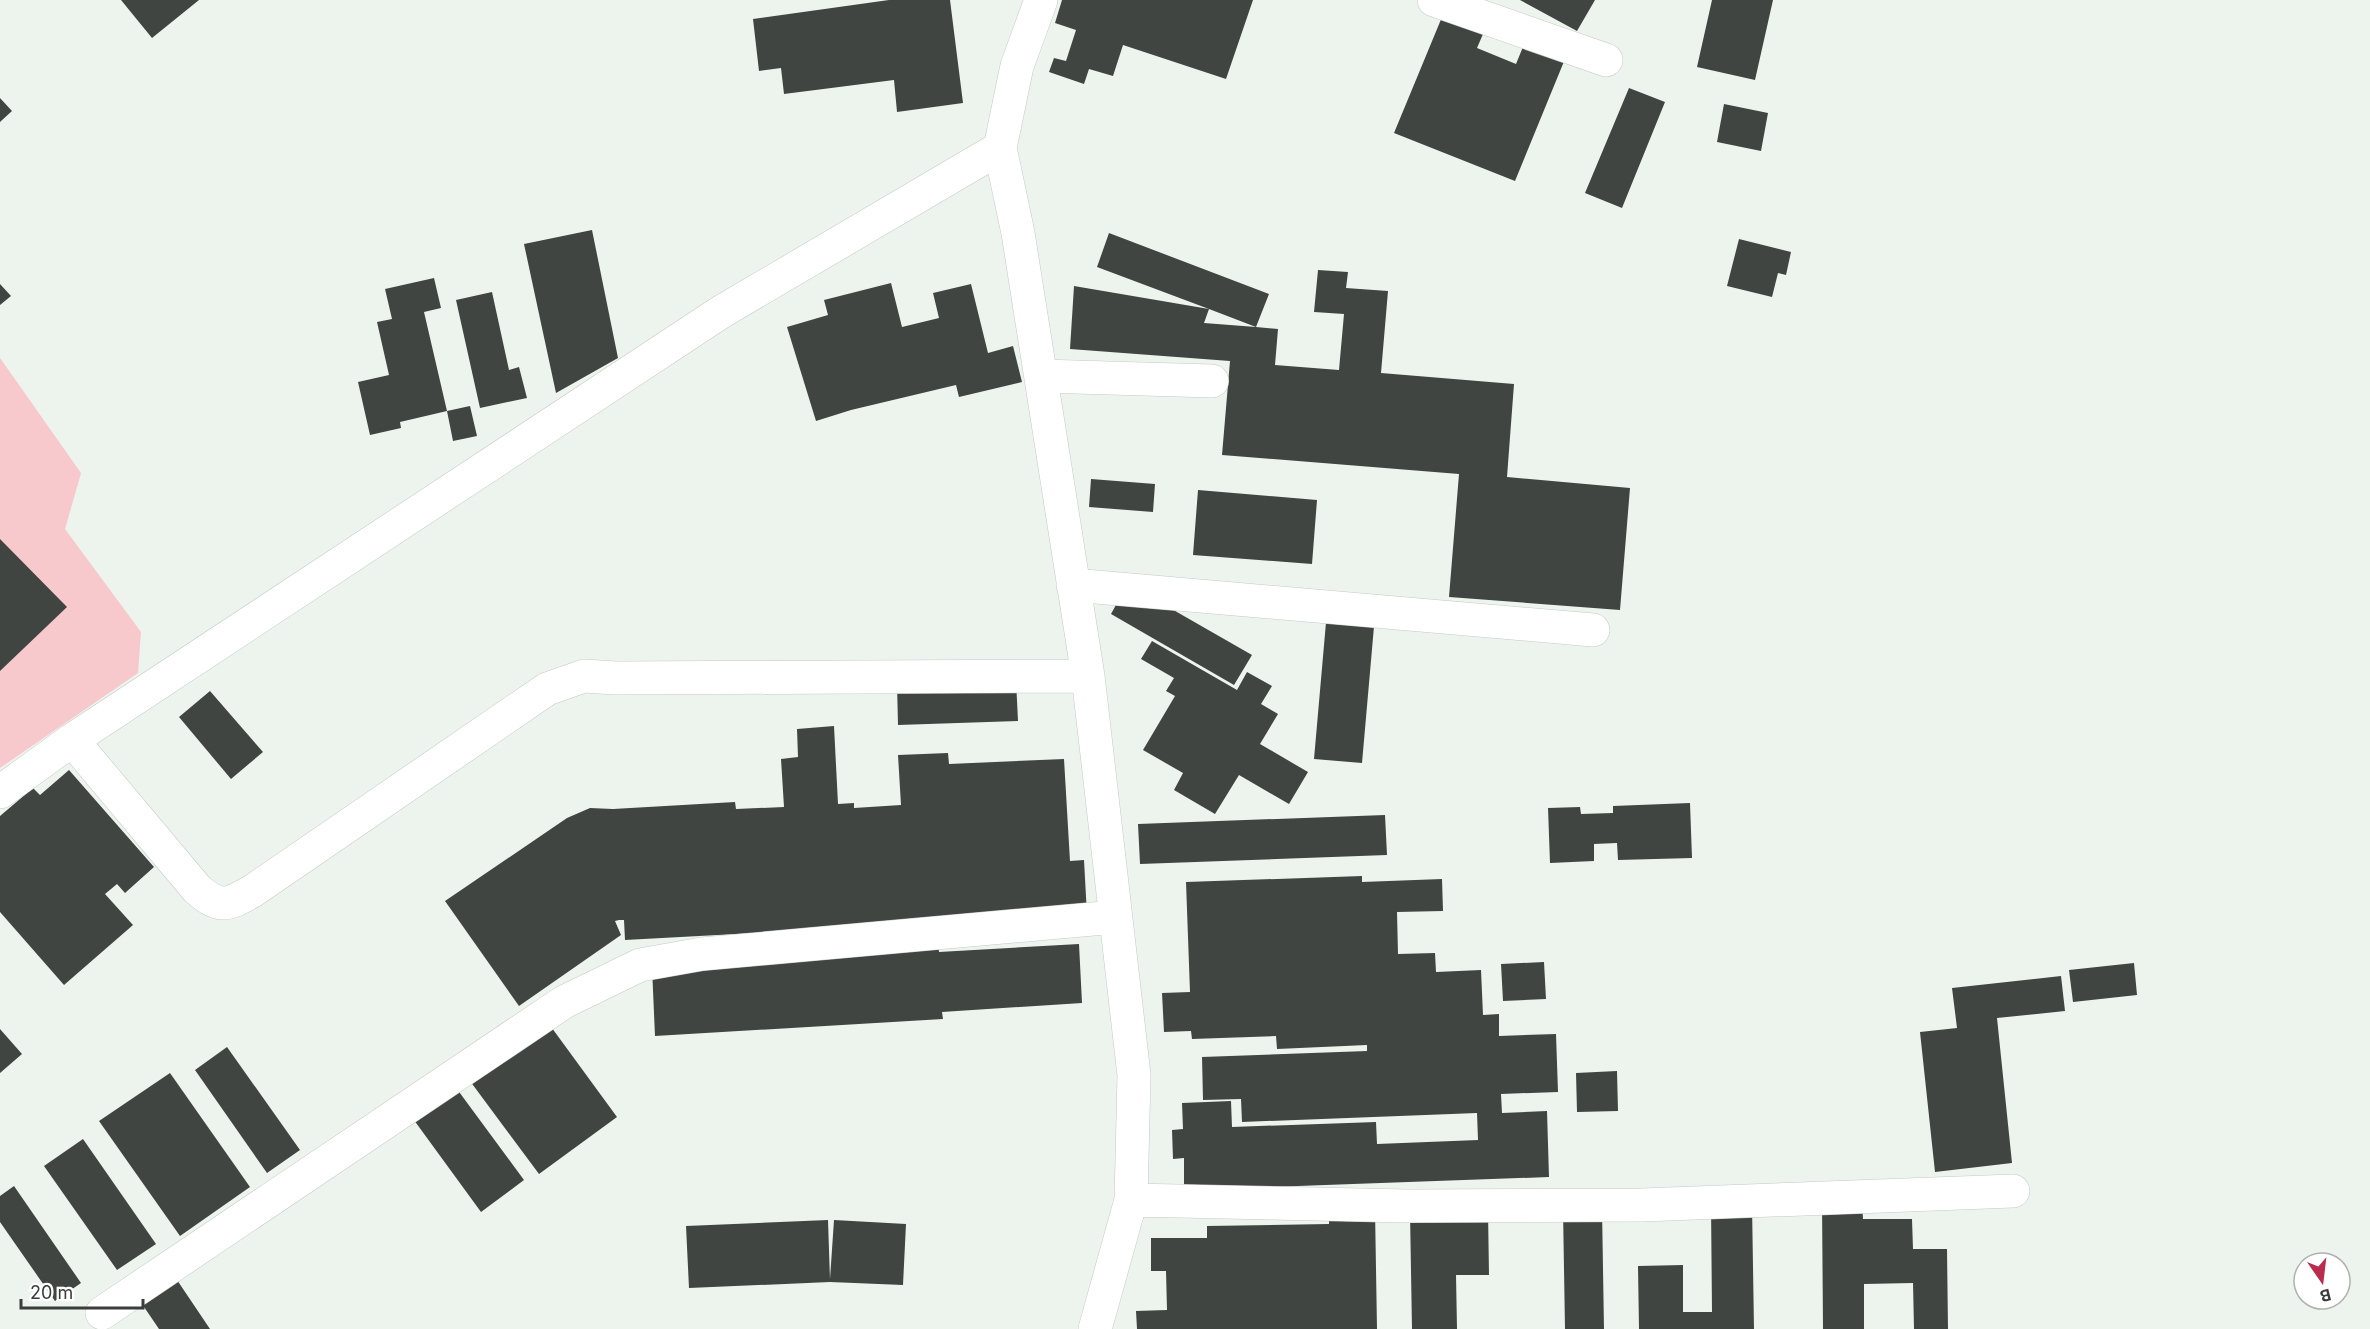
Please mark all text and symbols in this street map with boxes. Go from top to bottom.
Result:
north arrow [2292,1251,2352,1311]
scale bar [21,1272,142,1310]
text: 20 m [30,1282,73,1303]
text: B [2318,1285,2333,1307]

